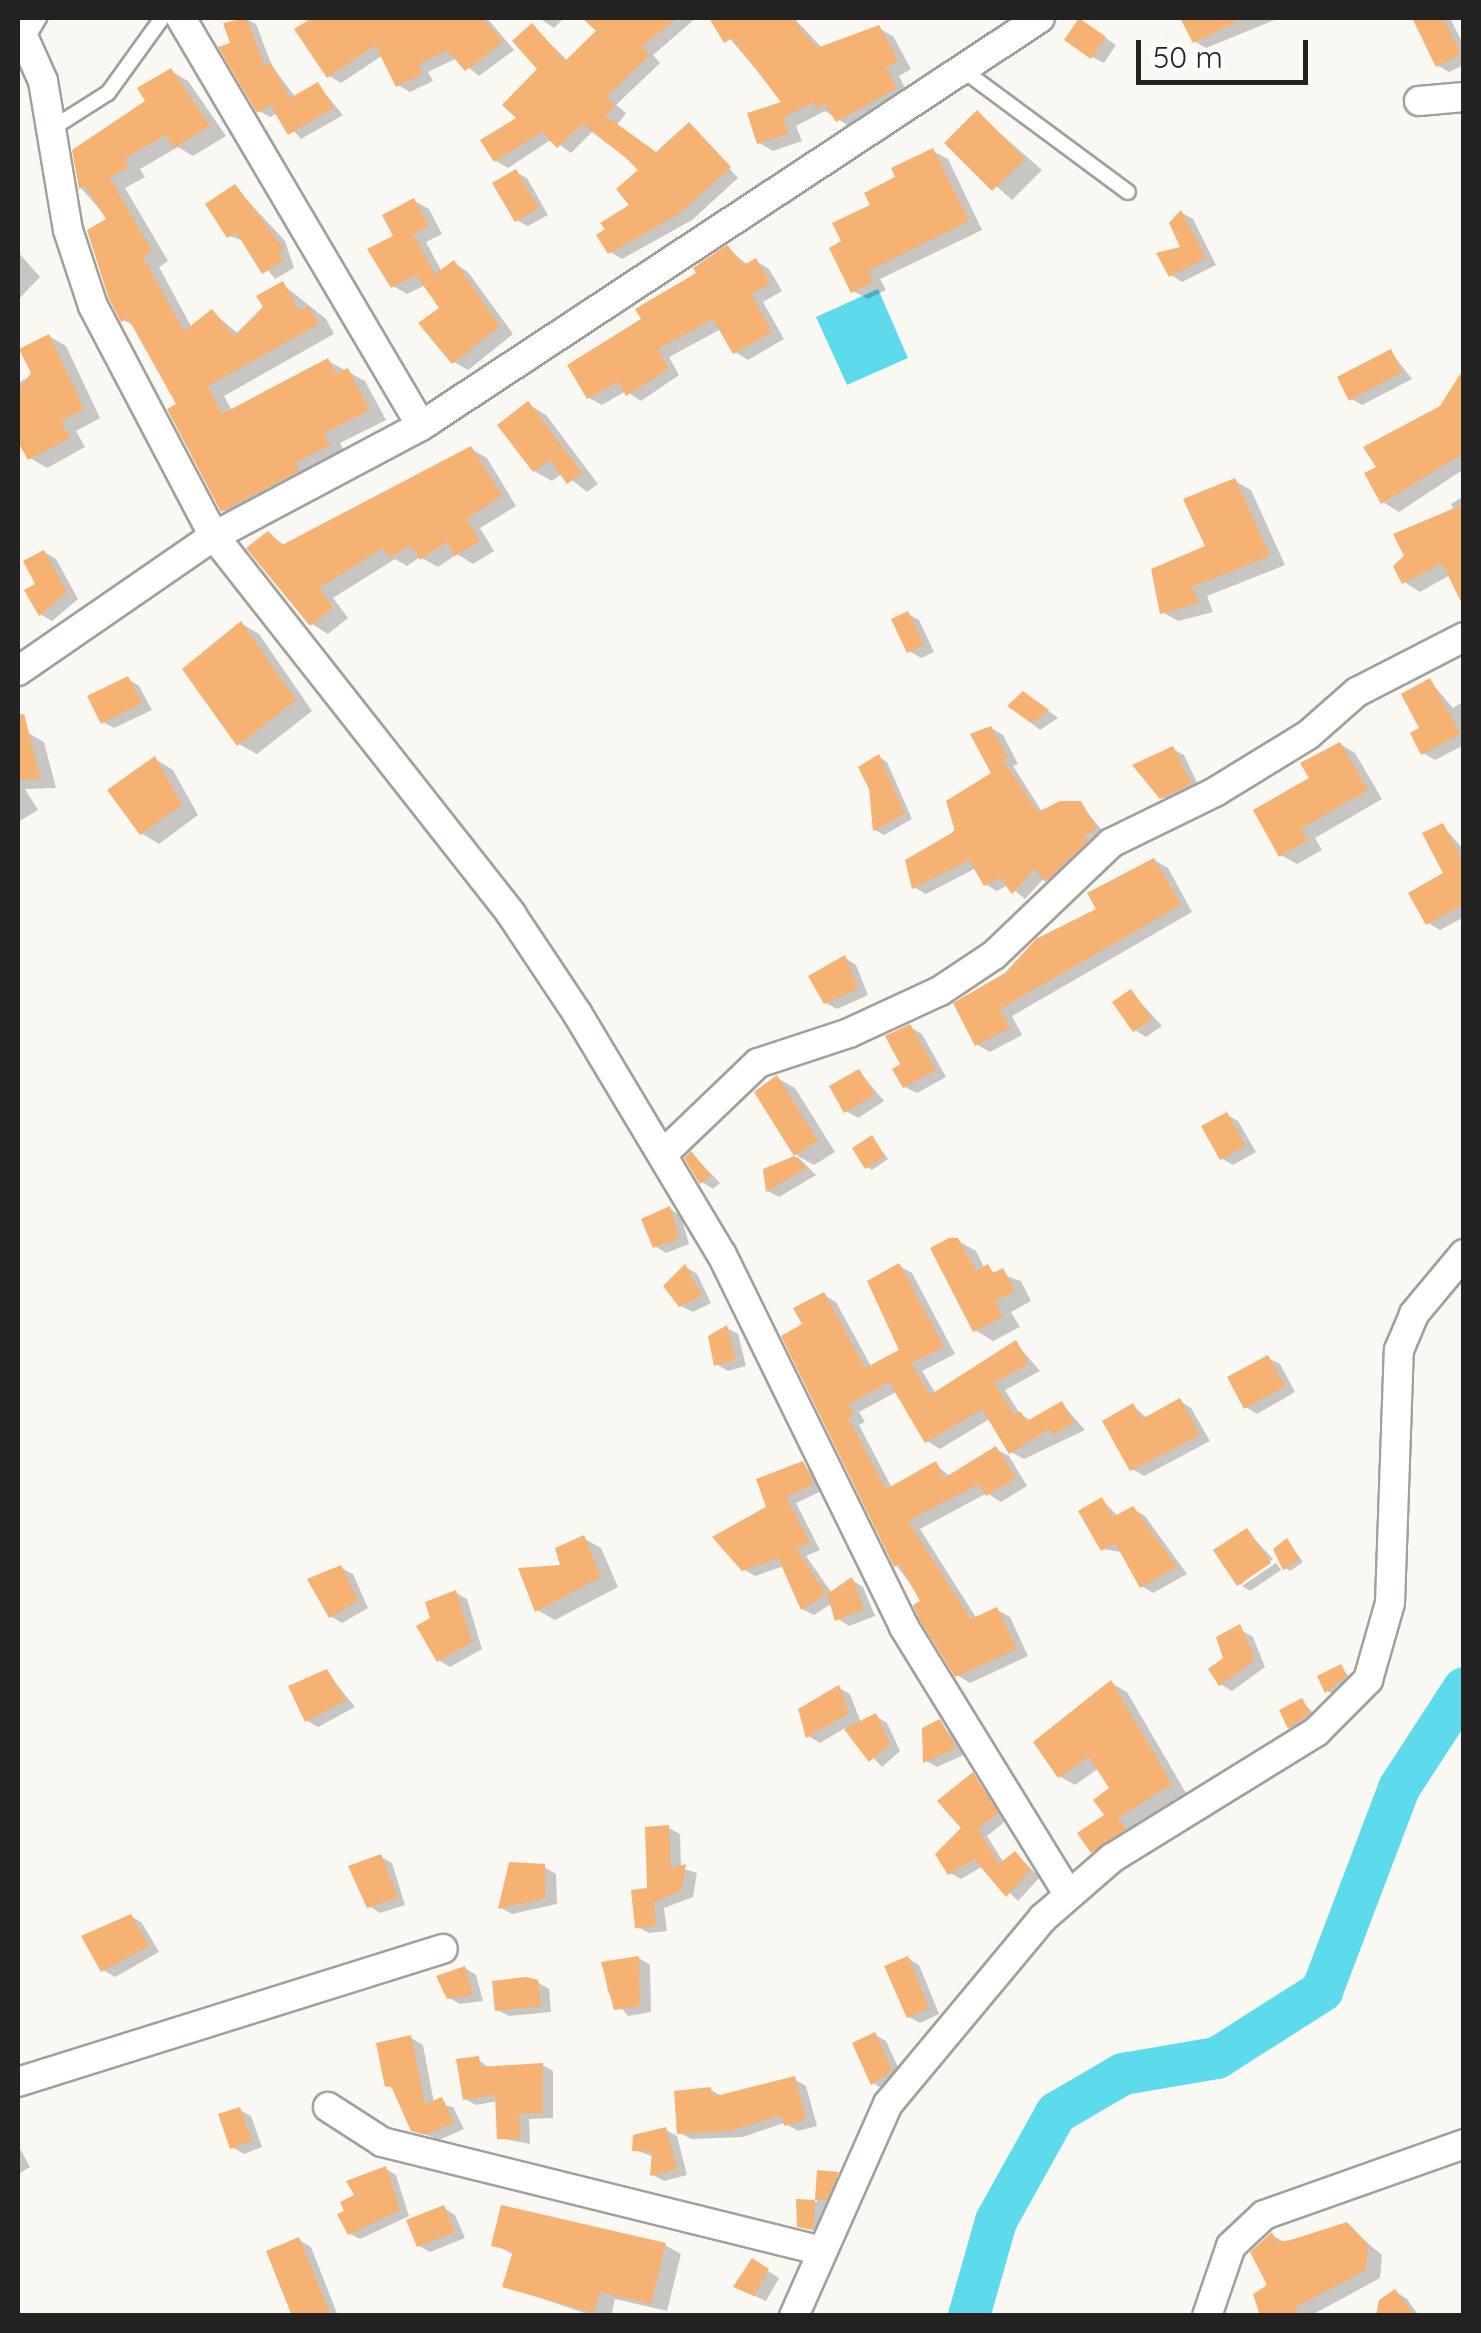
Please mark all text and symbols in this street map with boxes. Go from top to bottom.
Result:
scale bar [1141,20,1314,82]
text: 50 m [1153,38,1223,76]

